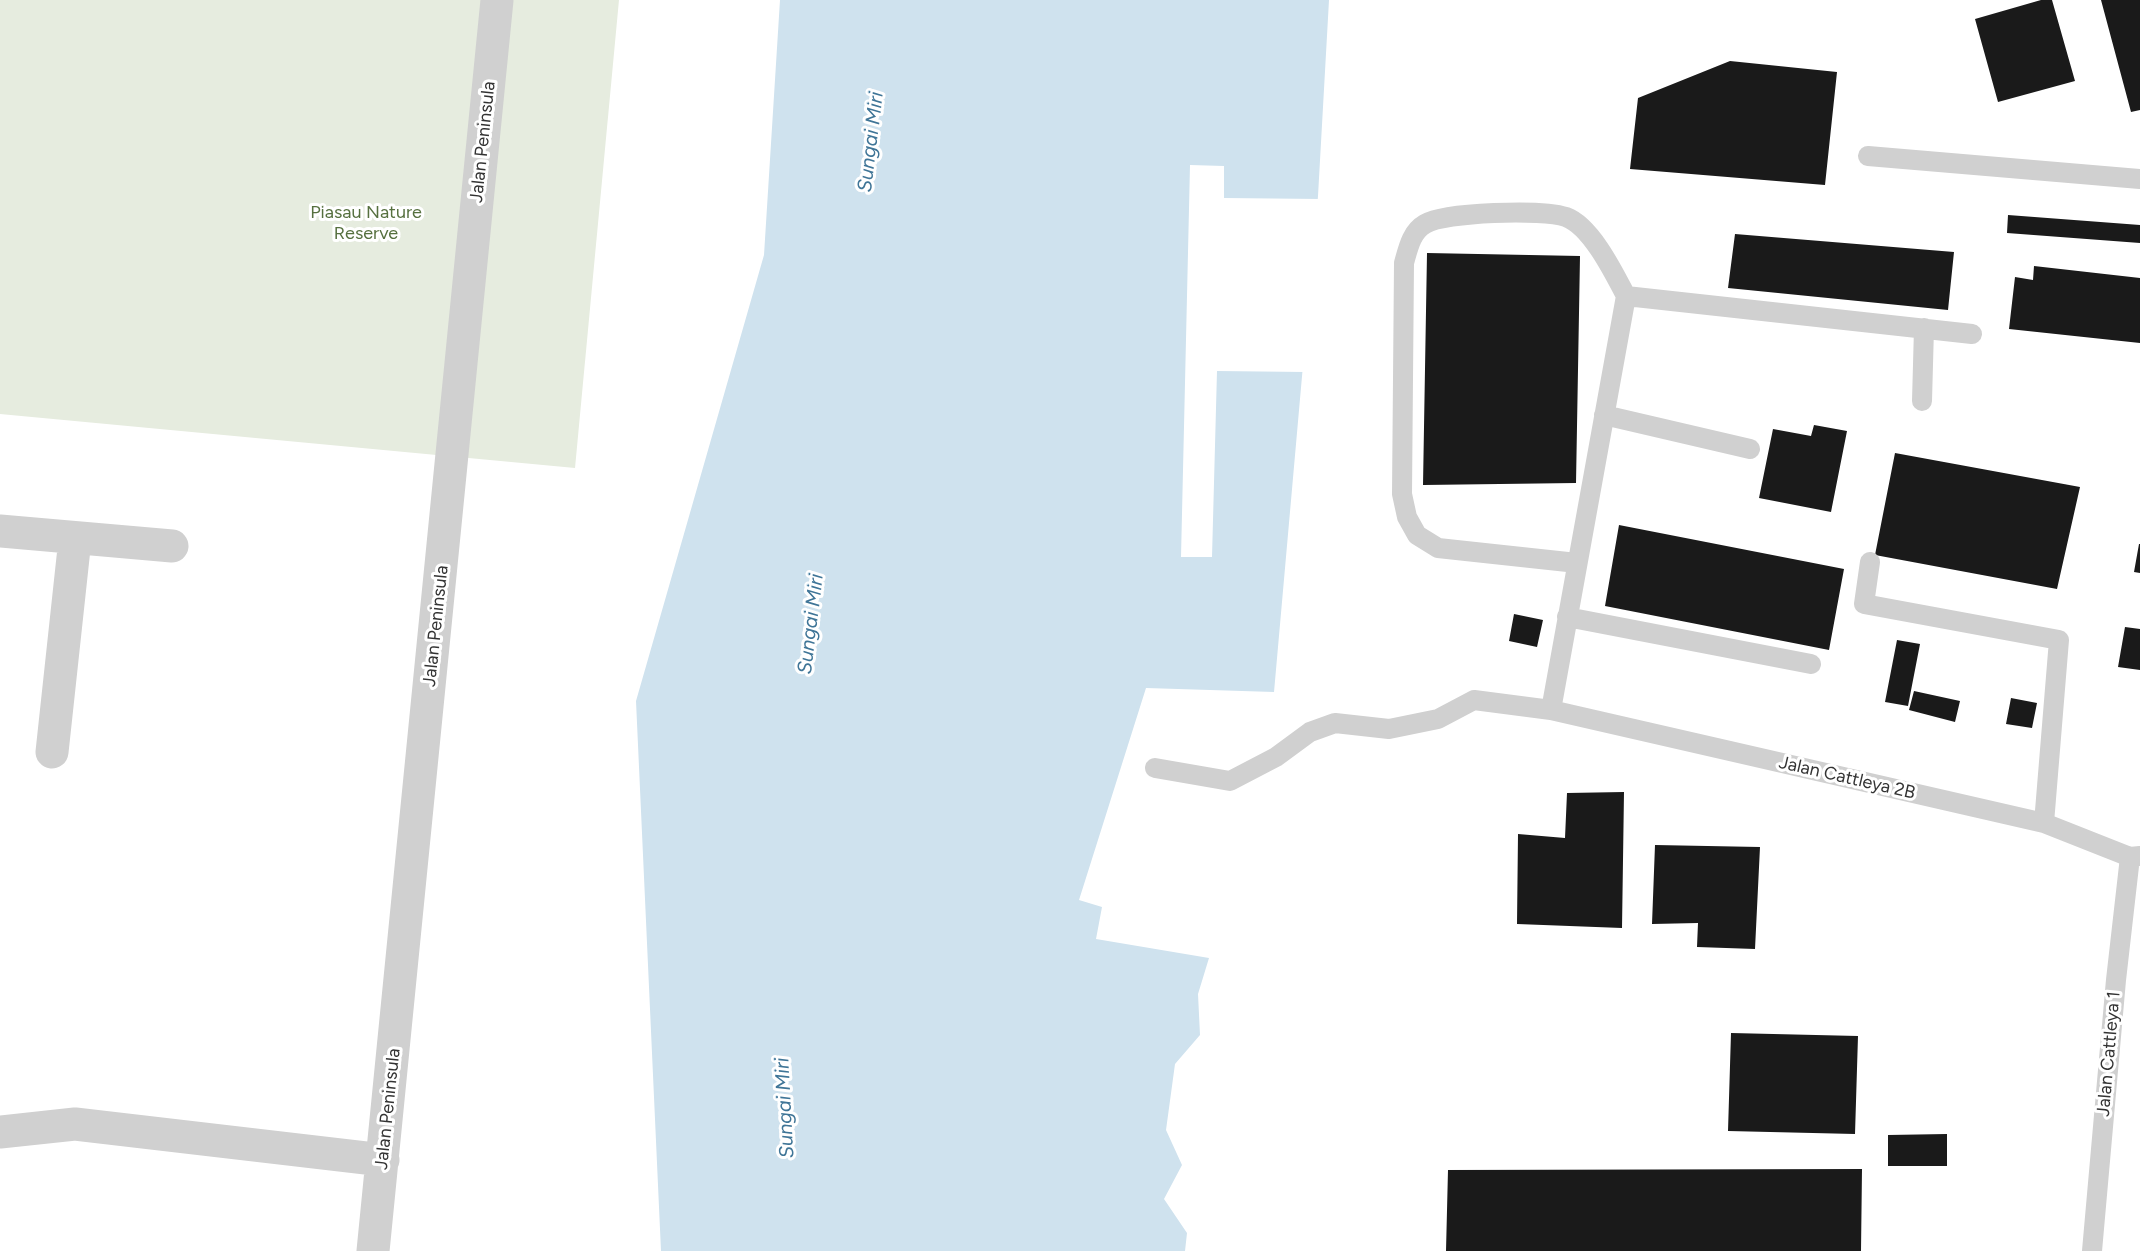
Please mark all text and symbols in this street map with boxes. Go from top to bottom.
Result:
street label: Jalan Peninsula [466,80,500,204]
water label: Sungai Miri [853,91,889,193]
park label: Piasau Nature Reserve [310,202,422,244]
street label: Jalan Peninsula [419,564,453,688]
water label: Sungai Miri [793,573,829,675]
street label: Jalan Cattleya 2B [1777,752,1917,804]
street label: Jalan Cattleya 1 [2093,990,2125,1118]
street label: Jalan Peninsula [371,1047,405,1171]
water label: Sungai Miri [770,1057,800,1159]

